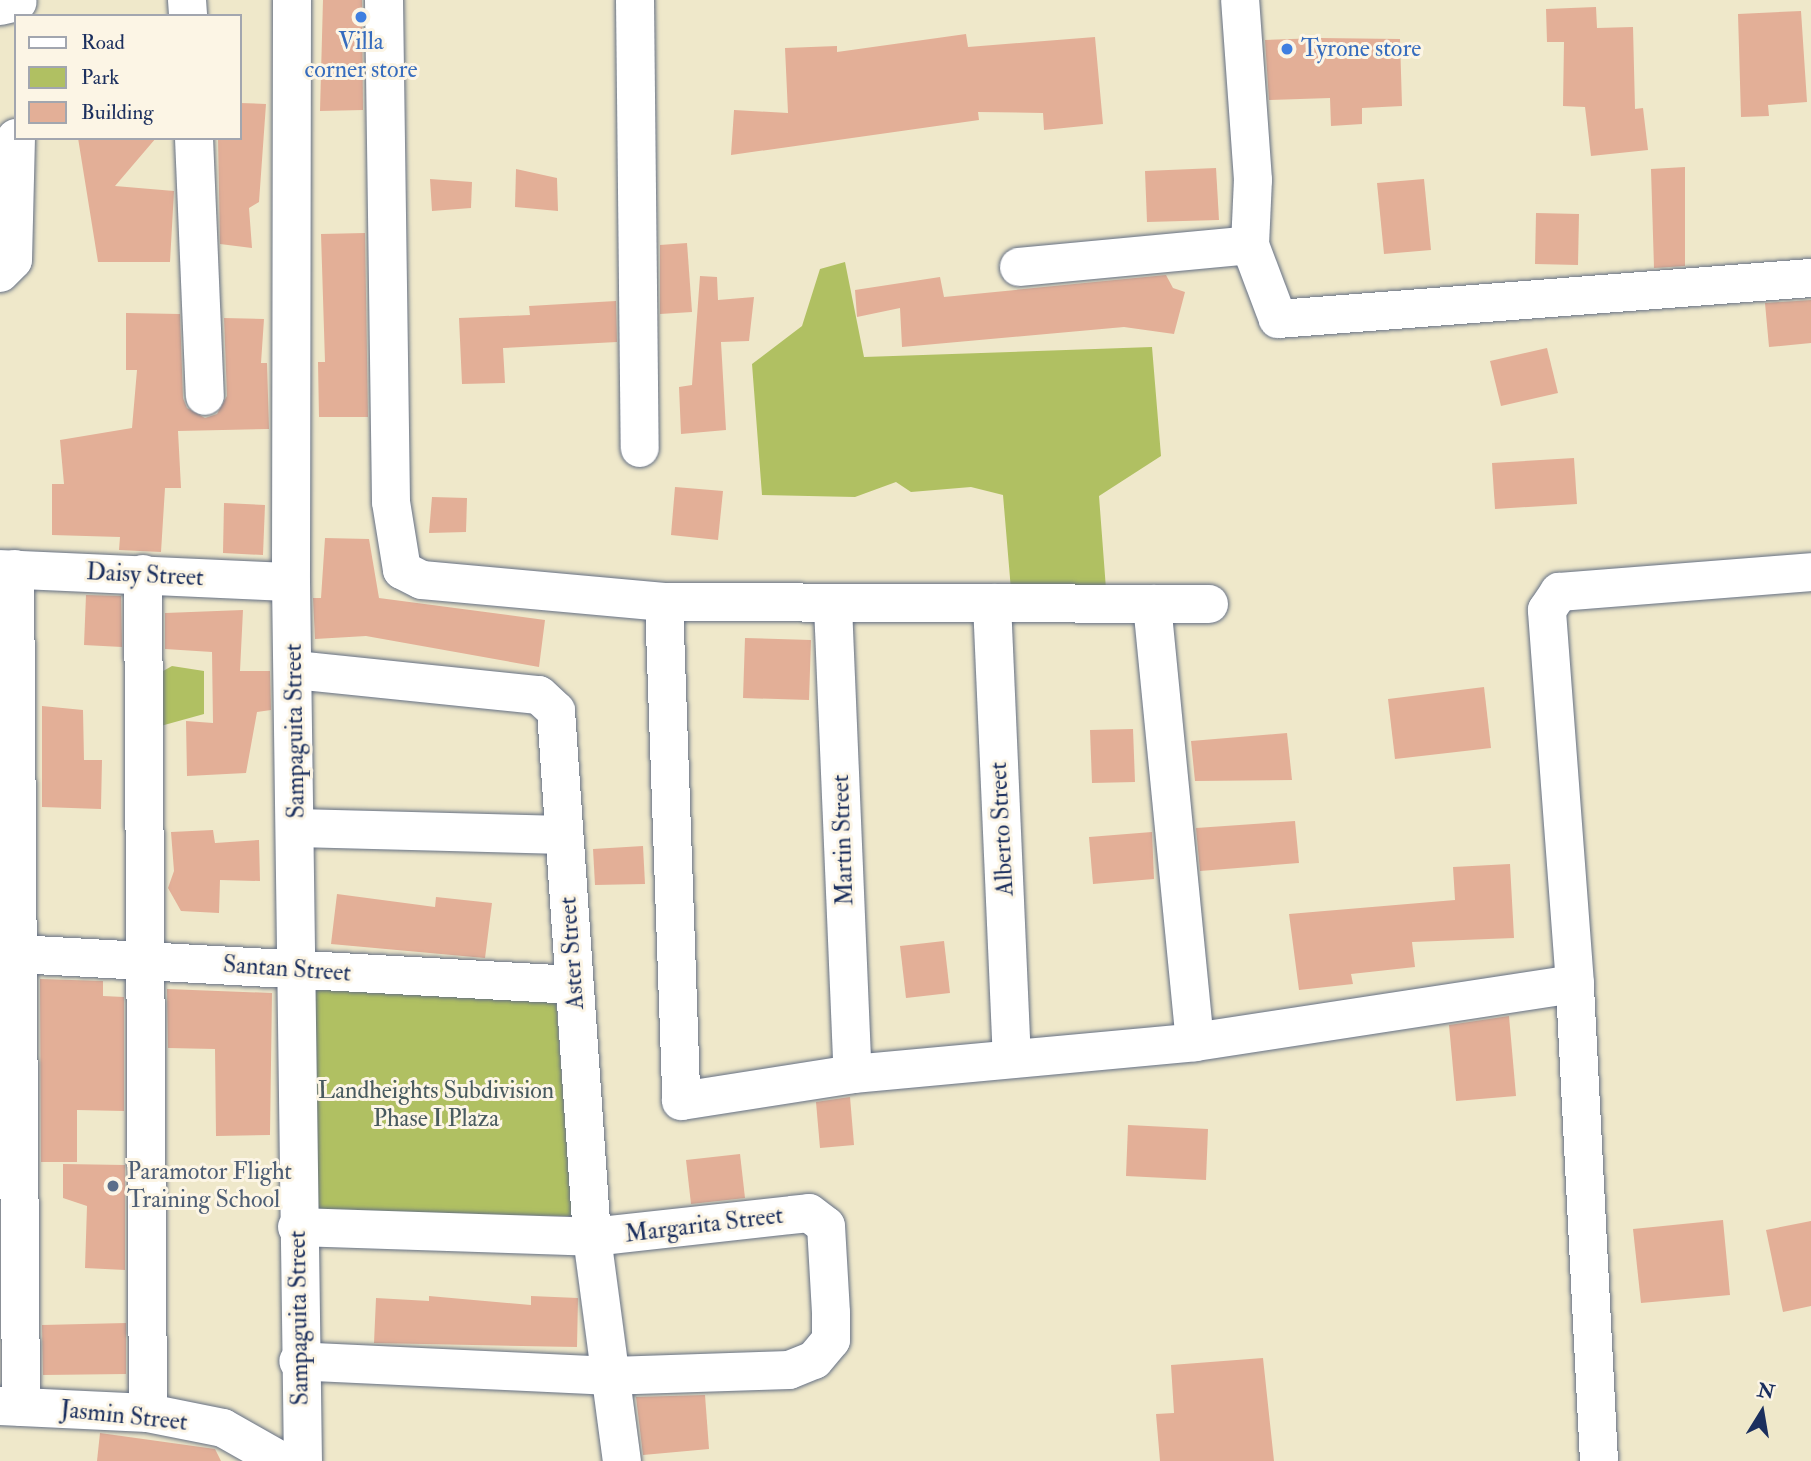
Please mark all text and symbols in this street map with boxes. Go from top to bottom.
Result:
marker: Villa corner store [353,9,369,25]
legend [14,14,242,140]
place label: Villa corner store [305,28,417,84]
text: Road [81,29,125,56]
place label: Tyrone store [1301,35,1421,63]
marker: Tyrone store [1279,41,1295,57]
text: Park [81,64,119,91]
text: Building [81,99,154,126]
street label: Daisy Street [86,558,204,592]
street label: Sampaguita Street [279,643,311,819]
street label: Alberto Street [984,761,1020,897]
street label: Martin Street [826,774,860,906]
street label: Aster Street [554,896,590,1010]
street label: Santan Street [222,950,352,988]
park label: Landheights Subdivision Phase I Plaza [318,1077,554,1133]
place label: Paramotor Flight Training School [127,1158,292,1214]
marker: Paramotor Flight Training School [105,1178,121,1194]
street label: Margarita Street [623,1201,785,1249]
street label: Sampaguita Street [283,1230,315,1406]
north arrow [1727,1377,1797,1447]
text: N [1755,1378,1777,1405]
street label: Jasmin Street [59,1395,189,1437]

